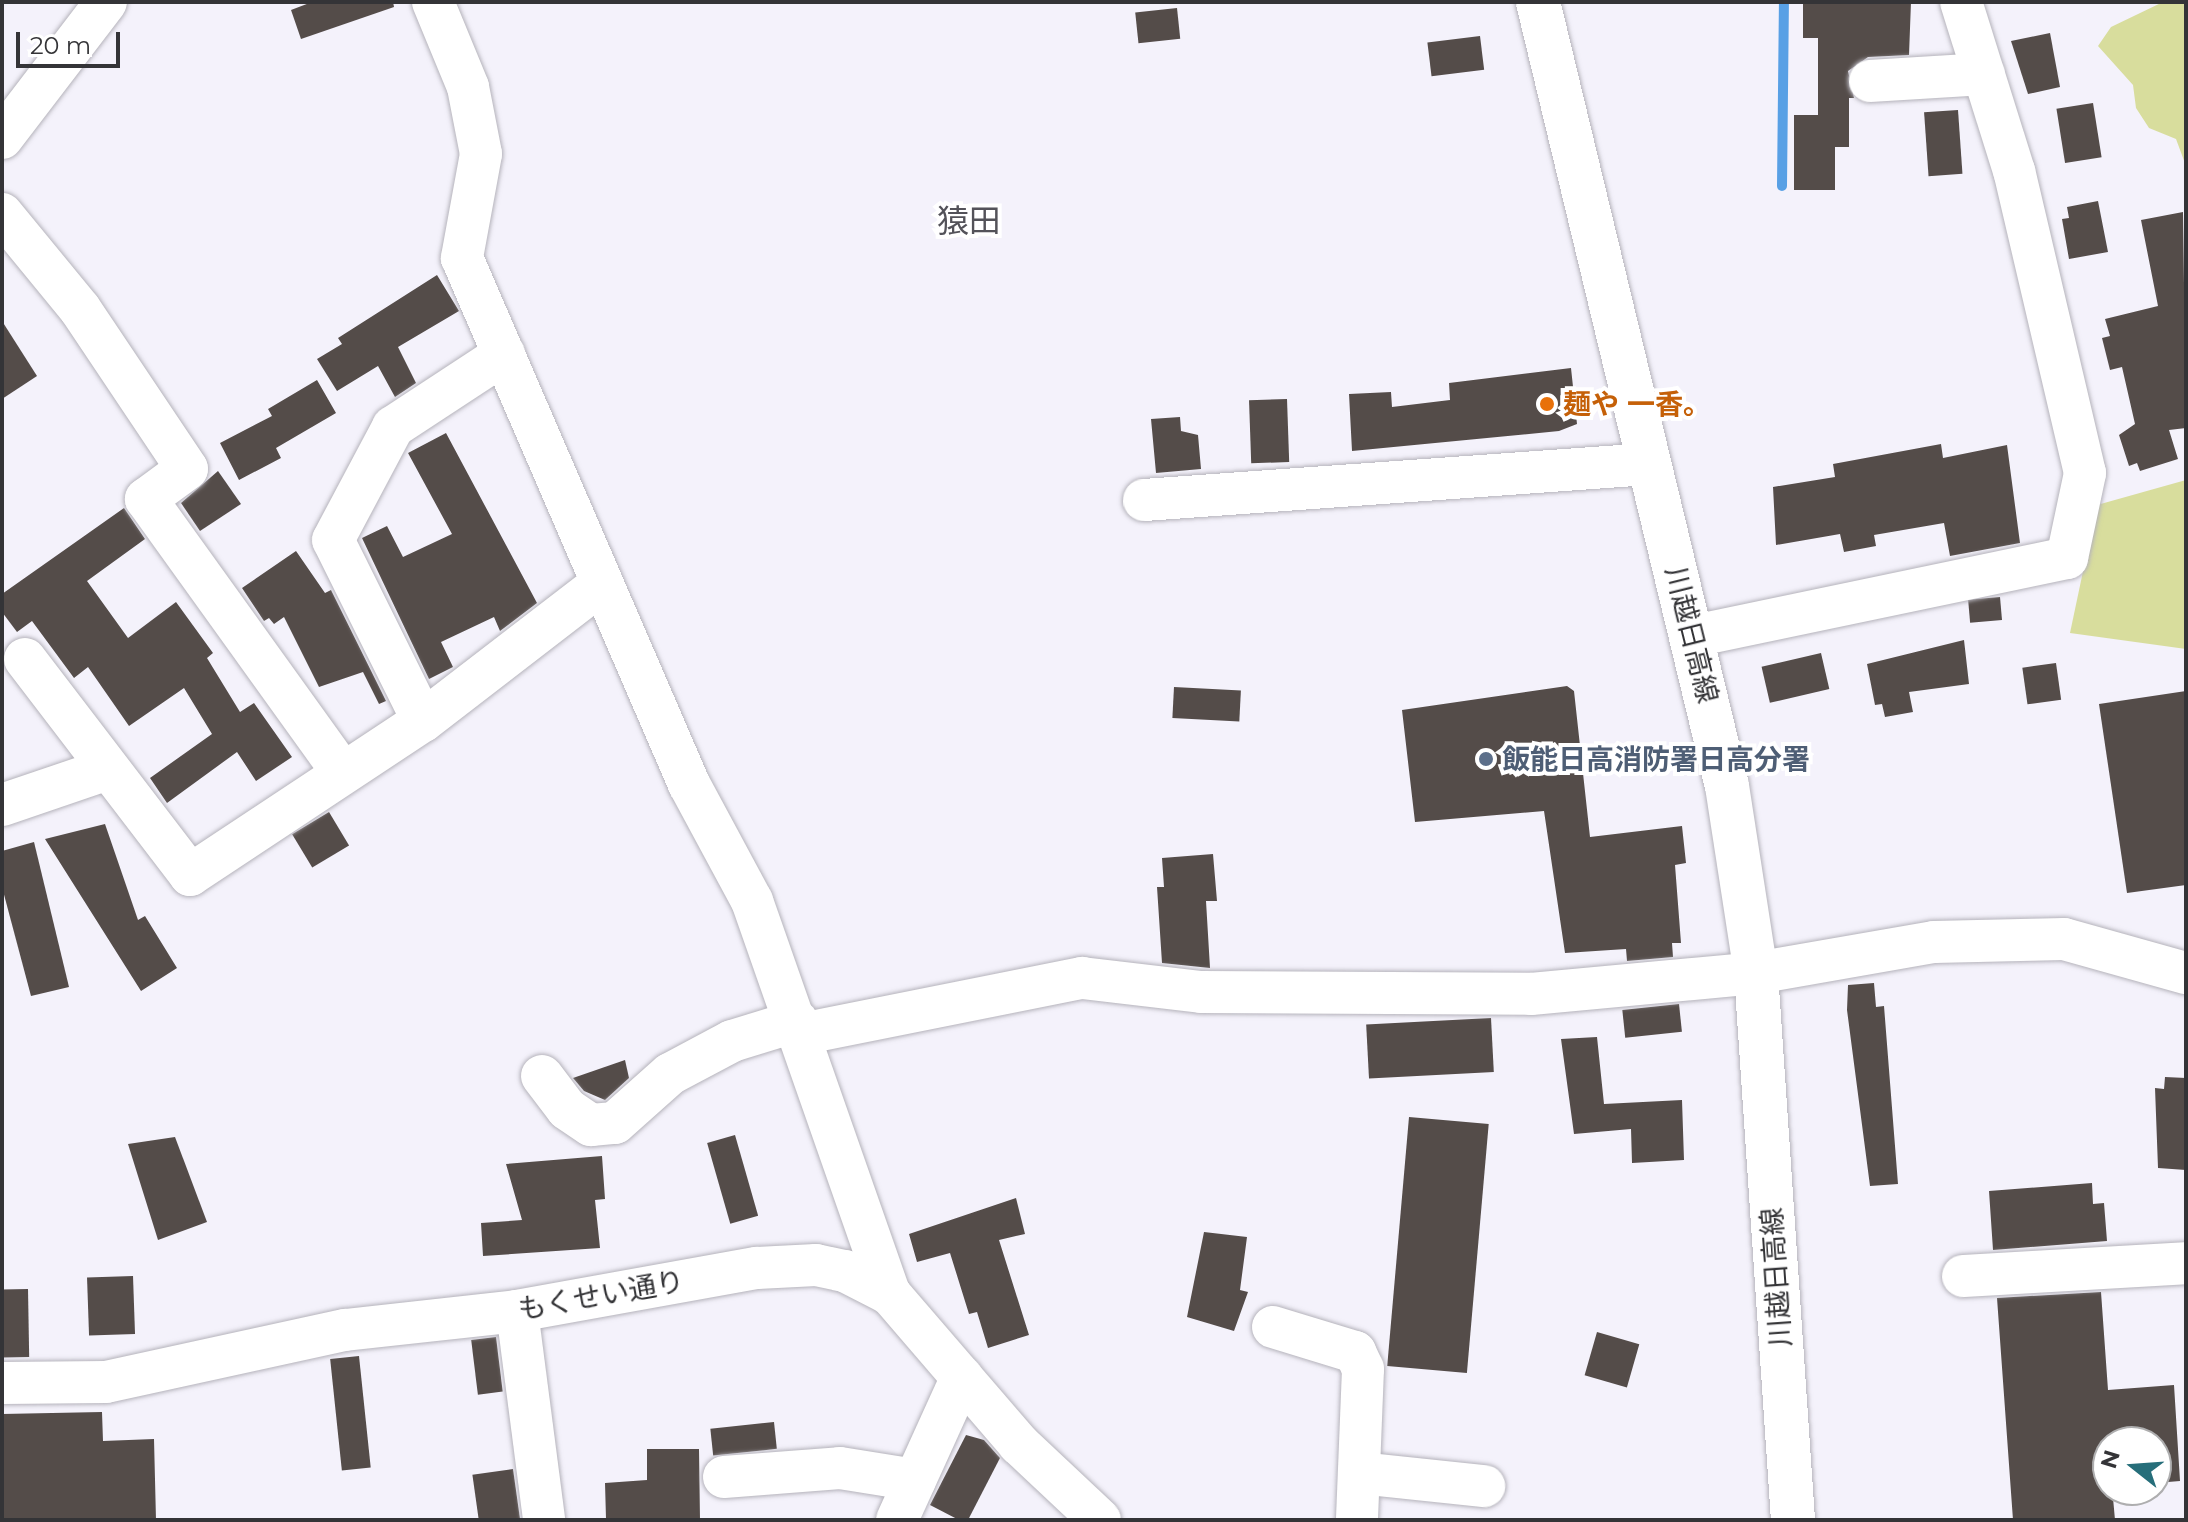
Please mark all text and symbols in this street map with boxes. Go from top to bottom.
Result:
scale bar [20,16,124,66]
text: 20 m [30,31,91,60]
district label: 猿田 [937,202,1001,240]
place label: 麺や 一香。 [1563,387,1711,421]
marker: 麺や 一香。 [1538,395,1556,413]
street label: 川越日高線 [1659,563,1725,707]
place label: 飯能日高消防署日高分署 [1502,742,1810,776]
marker: 飯能日高消防署日高分署 [1477,750,1495,768]
street label: 川越日高線 [1754,1206,1798,1348]
street label: もくせい通り [515,1264,687,1326]
north arrow [2092,1426,2172,1506]
text: N [2095,1447,2126,1472]

